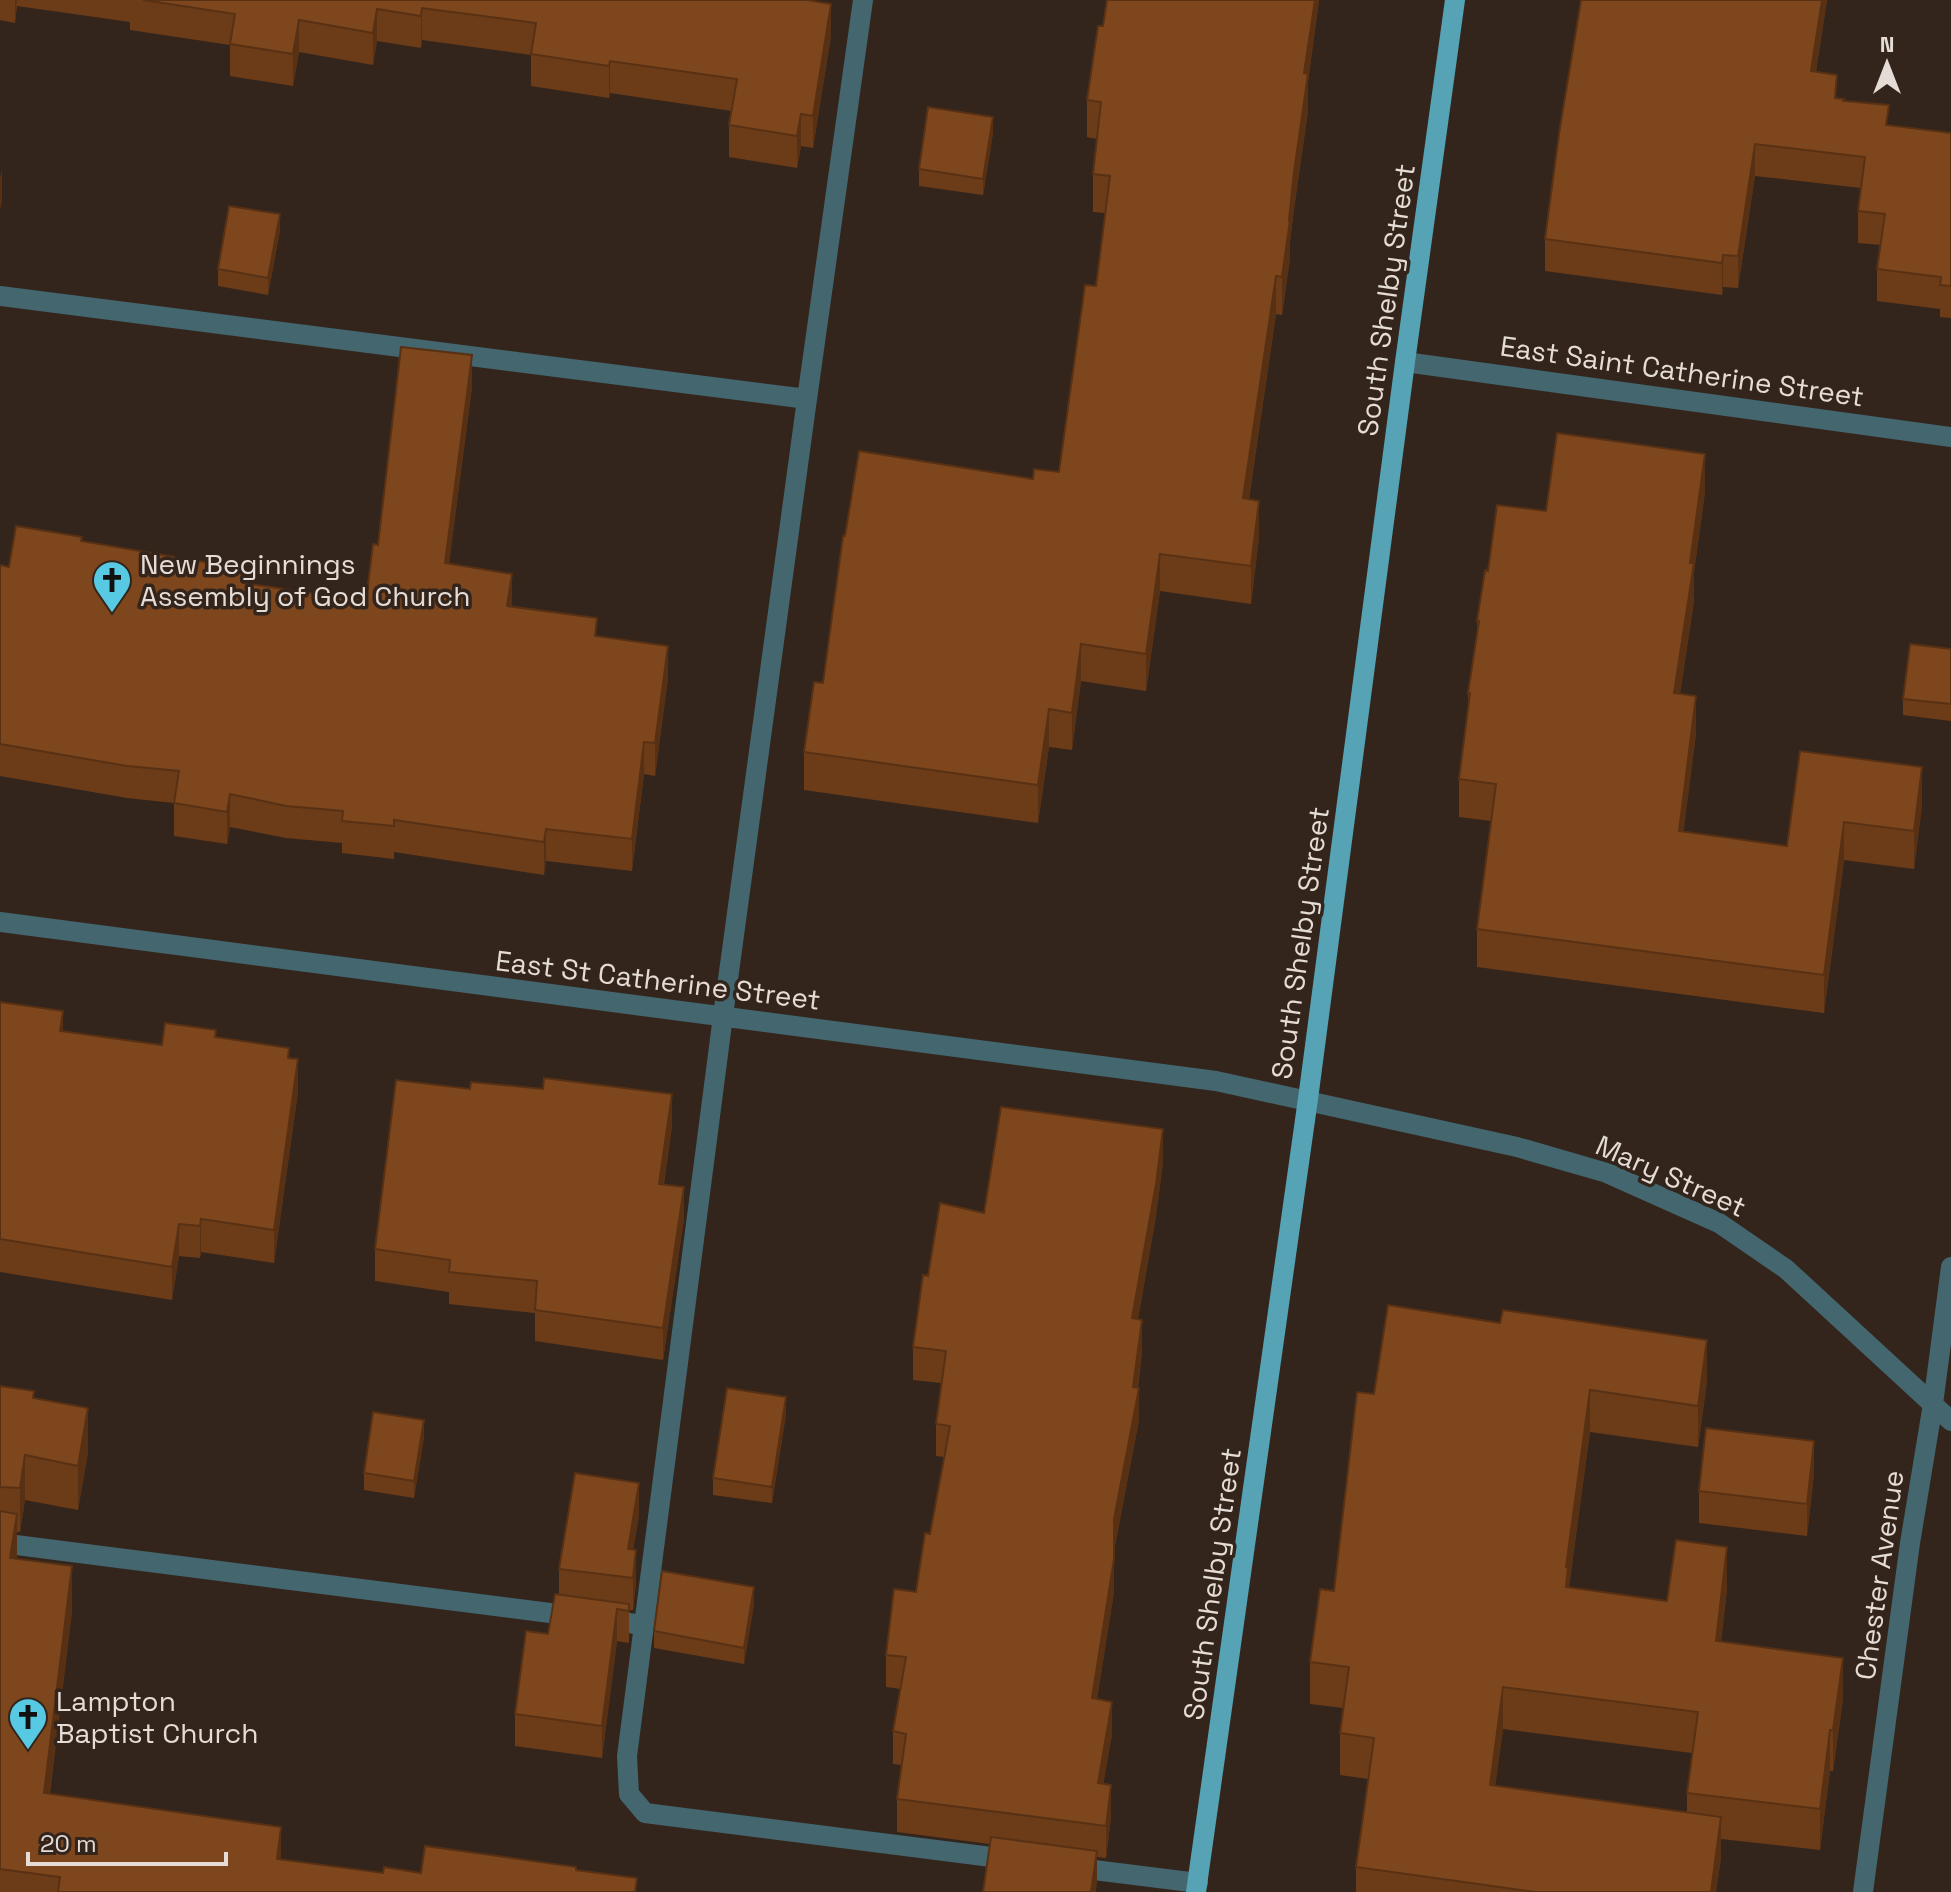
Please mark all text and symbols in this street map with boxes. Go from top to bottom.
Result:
north arrow [1847,24,1927,104]
text: N [1880,30,1894,58]
street label: South Shelby Street [1349,162,1423,438]
street label: East Saint Catherine Street [1498,328,1866,414]
place label: New Beginnings Assembly of God Church [140,546,470,614]
church icon: New Beginnings Assembly of God Church [91,559,133,614]
street label: South Shelby Street [1263,805,1337,1081]
street label: East St Catherine Street [493,942,823,1018]
street label: Mary Street [1590,1127,1752,1225]
street label: South Shelby Street [1175,1446,1249,1722]
street label: Chester Avenue [1846,1468,1912,1682]
place label: Lampton Baptist Church [56,1683,258,1751]
church icon: Lampton Baptist Church [7,1696,49,1751]
scale bar [28,1816,226,1866]
text: 20 m [40,1828,97,1859]

